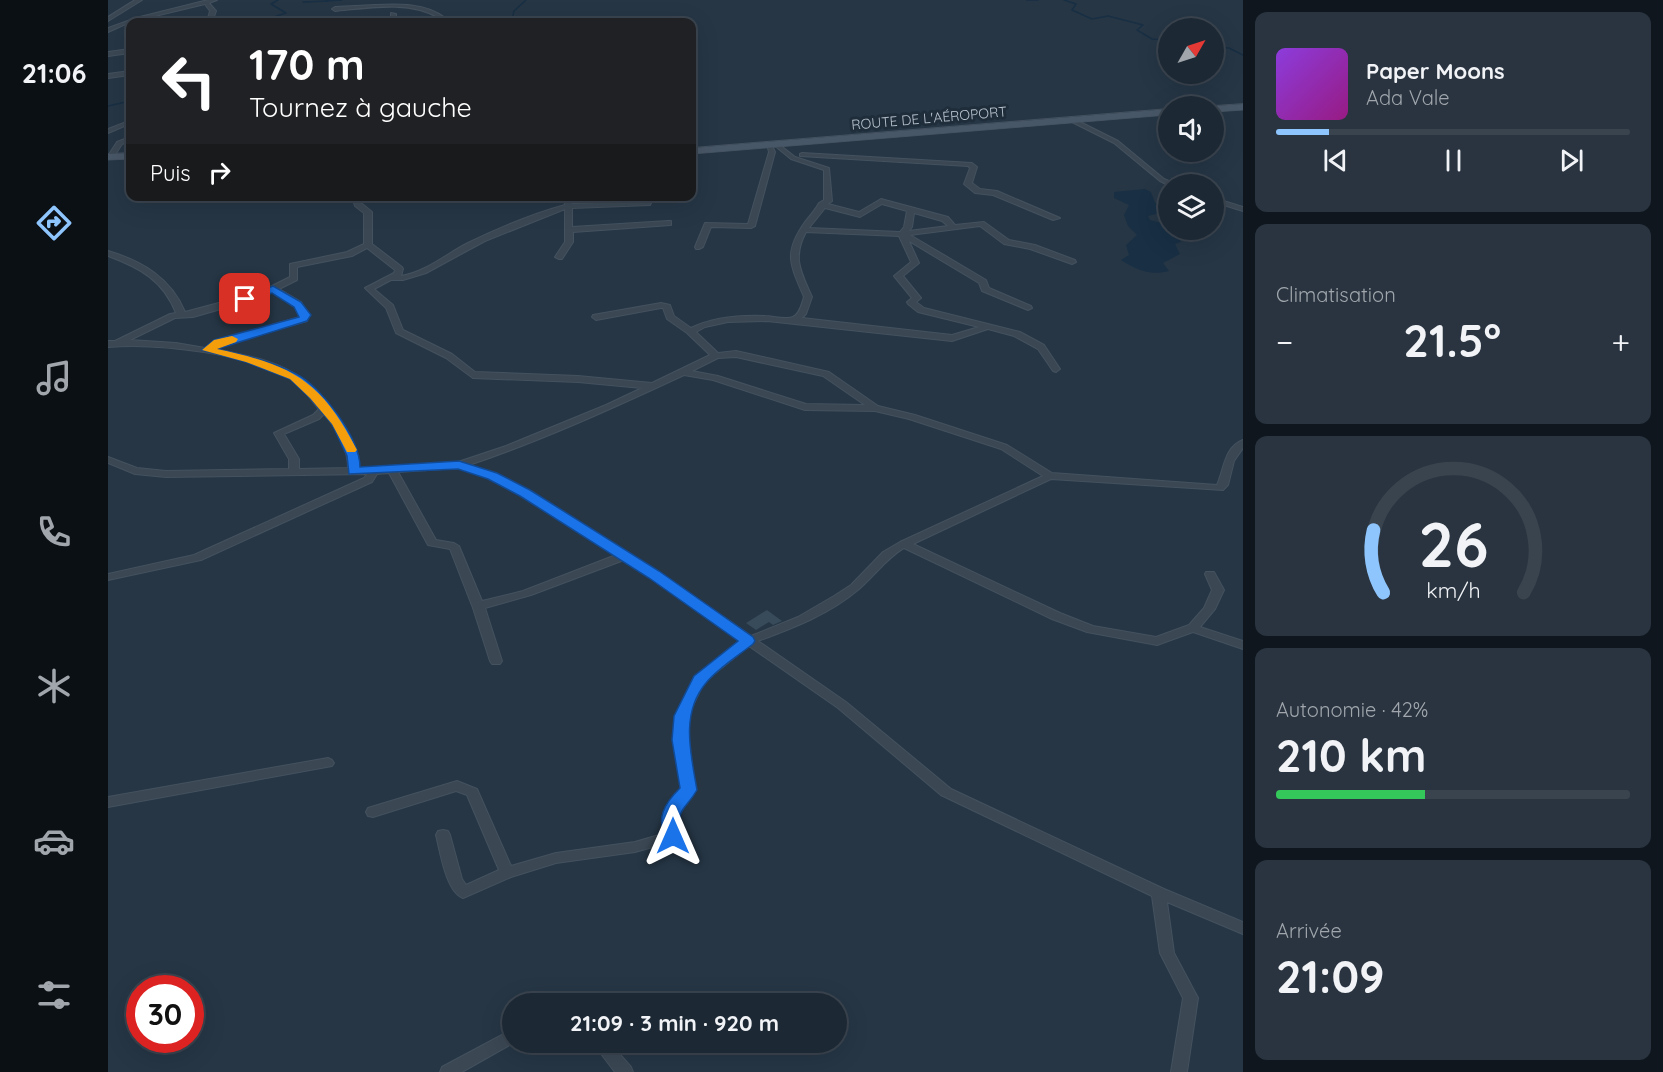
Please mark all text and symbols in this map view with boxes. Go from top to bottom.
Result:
north arrow [1158,18,1224,84]
map controls [1158,18,1224,240]
text: 170 m [249,38,365,91]
icon: left [150,42,228,120]
text: 21:06 [22,56,86,90]
text: Paper Moons [1366,57,1505,85]
text: Ada Vale [1366,85,1450,110]
text: Tournez à gauche [249,90,472,124]
button: sound [1158,96,1224,162]
street label: ROUTE DE L'AÉROPORT [851,102,1007,134]
icon: previous [1319,144,1352,177]
icon: pause [1437,144,1470,177]
icon: next [1555,144,1588,177]
icon: right [203,156,236,189]
text: Puis [150,159,191,187]
button: layers [1158,174,1224,240]
icon: directions [33,202,75,244]
pin [219,273,270,324]
icon: arrive [228,282,261,315]
text: Climatisation [1276,282,1396,307]
text: 21.5° [1403,312,1501,368]
text: − [1276,321,1293,362]
text: + [1611,321,1630,362]
icon: music [33,357,75,399]
text: 26 [1418,505,1488,583]
icon: phone [33,511,75,553]
text: km/h [1426,577,1480,603]
icon: climate [33,665,75,707]
text: Autonomie · 42% [1276,697,1428,722]
text: 210 km [1276,727,1426,783]
position arrow [641,804,705,868]
icon: car [33,820,75,862]
text: Arrivée [1276,918,1342,943]
text: 21:09 [1276,948,1385,1004]
icon: filters [33,974,75,1016]
speed limit sign: 30 [126,975,204,1053]
text: 21:09 · 3 min · 920 m [570,1009,779,1037]

